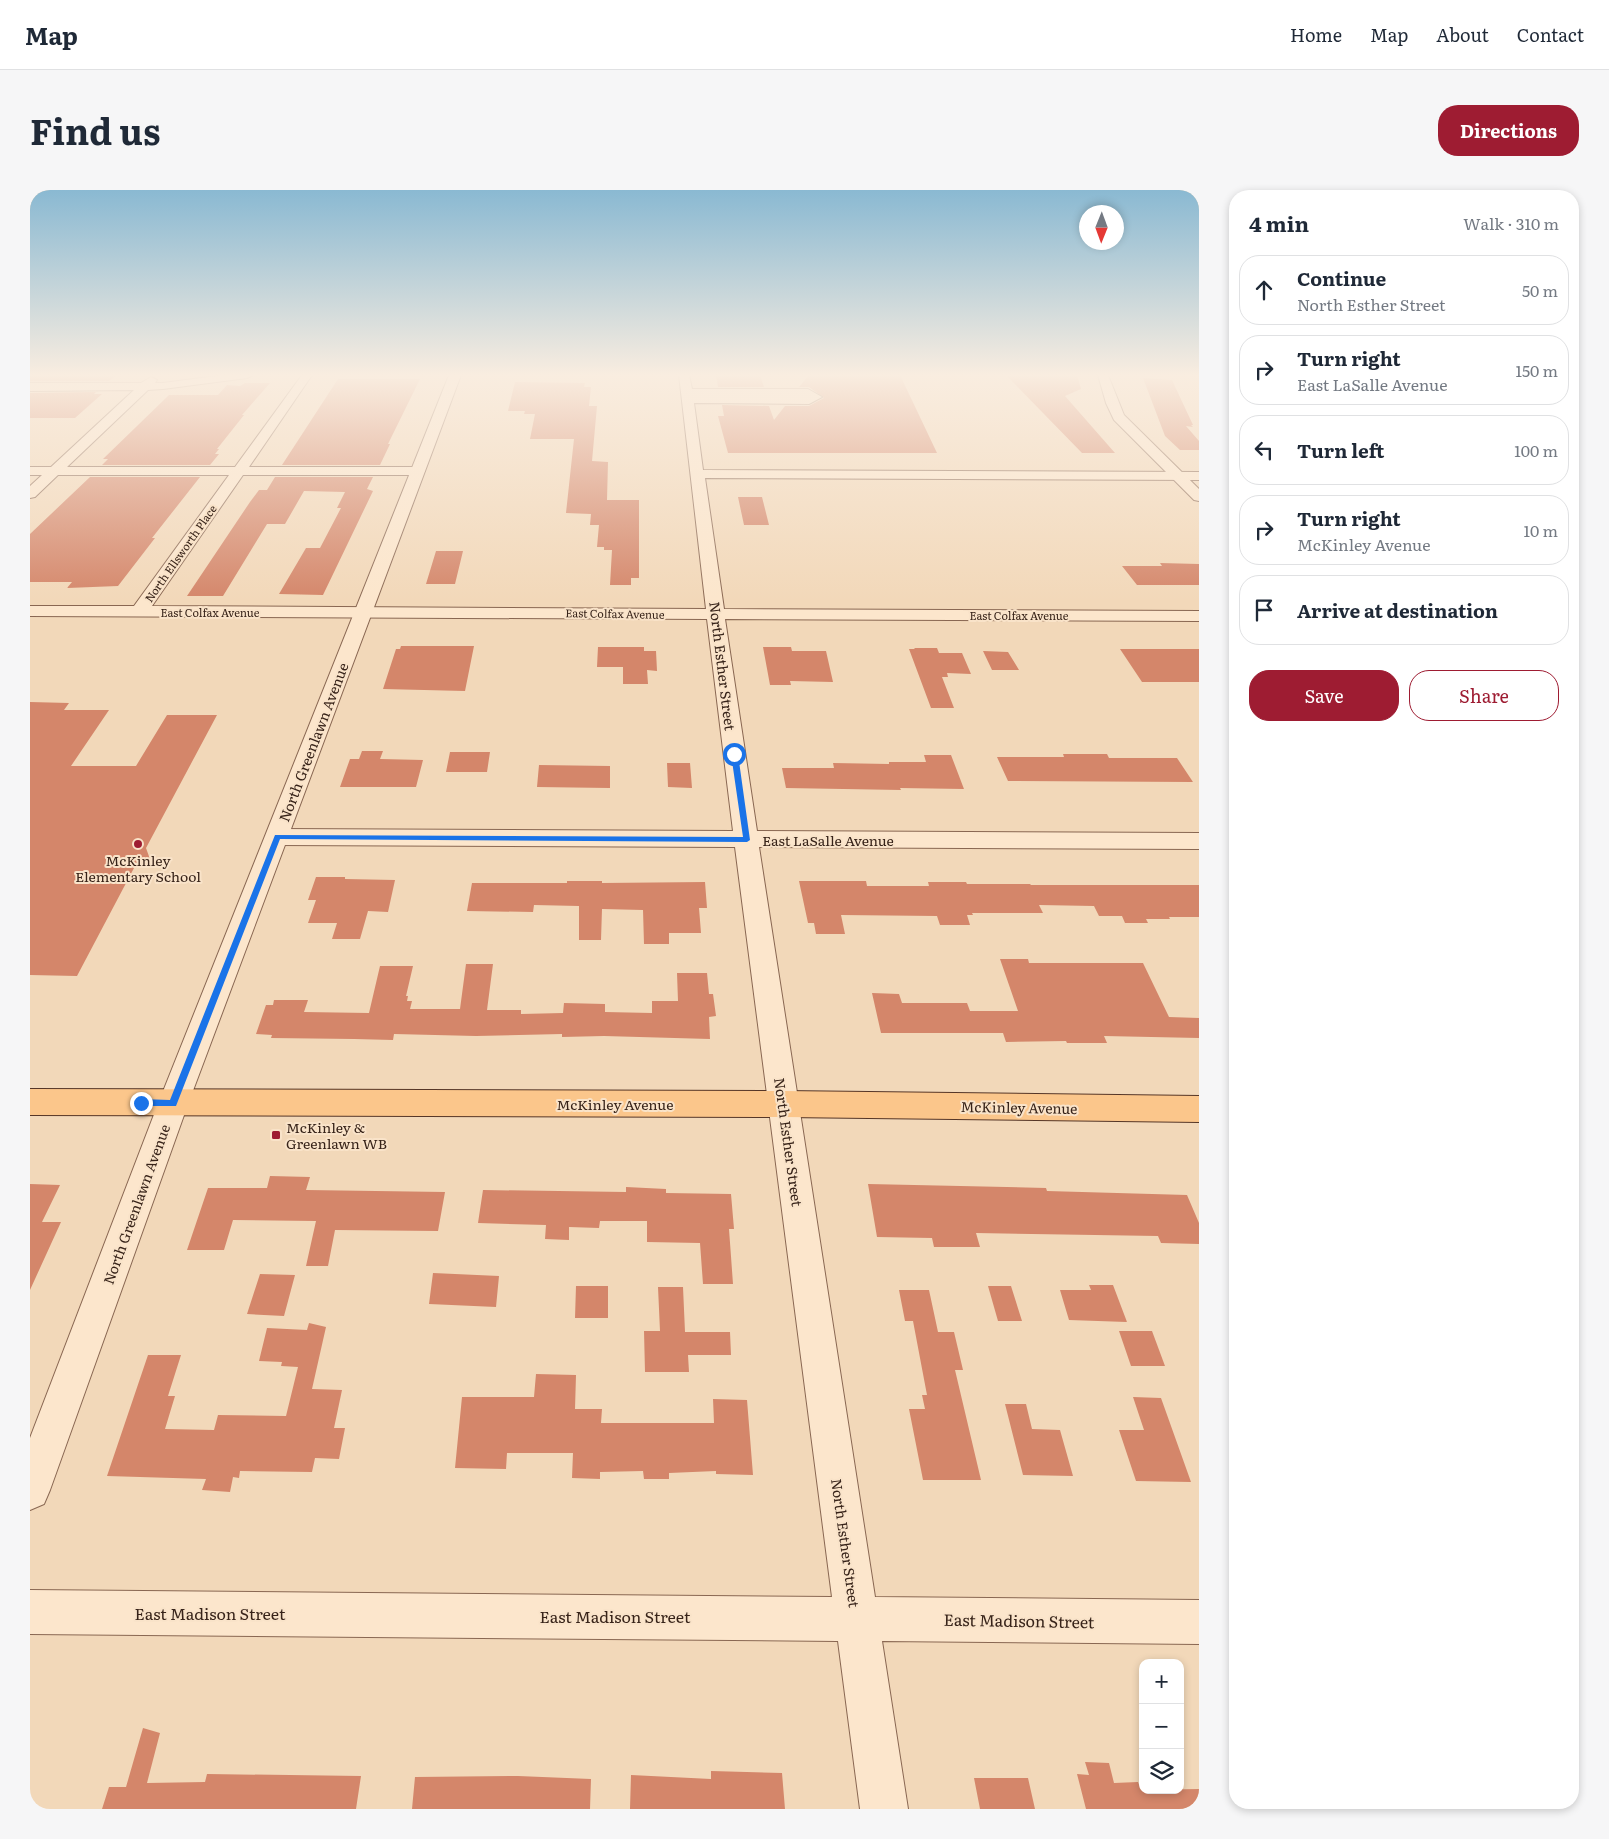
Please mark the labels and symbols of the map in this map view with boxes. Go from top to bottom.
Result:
north arrow [1079,205,1124,250]
street label: North Ellsworth Place [140,501,220,605]
street label: North Esther Street [705,600,741,732]
street label: East Colfax Avenue [160,604,260,620]
street label: East Colfax Avenue [565,604,665,622]
street label: East Colfax Avenue [969,607,1069,623]
street label: North Greenlawn Avenue [273,660,353,824]
route start [723,743,746,766]
street label: East LaSalle Avenue [762,830,894,850]
marker: McKinley Elementary School [132,838,144,850]
place label: McKinley Elementary School [75,850,201,886]
street label: North Esther Street [770,1076,808,1208]
route end [130,1092,153,1115]
street label: McKinley Avenue [557,1094,673,1114]
street label: McKinley Avenue [960,1096,1078,1118]
place label: McKinley & Greenlawn WB [286,1117,387,1153]
street label: North Greenlawn Avenue [98,1121,174,1287]
marker: McKinley & Greenlawn WB [270,1129,282,1141]
street label: North Esther Street [827,1477,865,1609]
street label: East Madison Street [135,1601,286,1625]
street label: East Madison Street [540,1604,691,1628]
street label: East Madison Street [943,1607,1095,1633]

